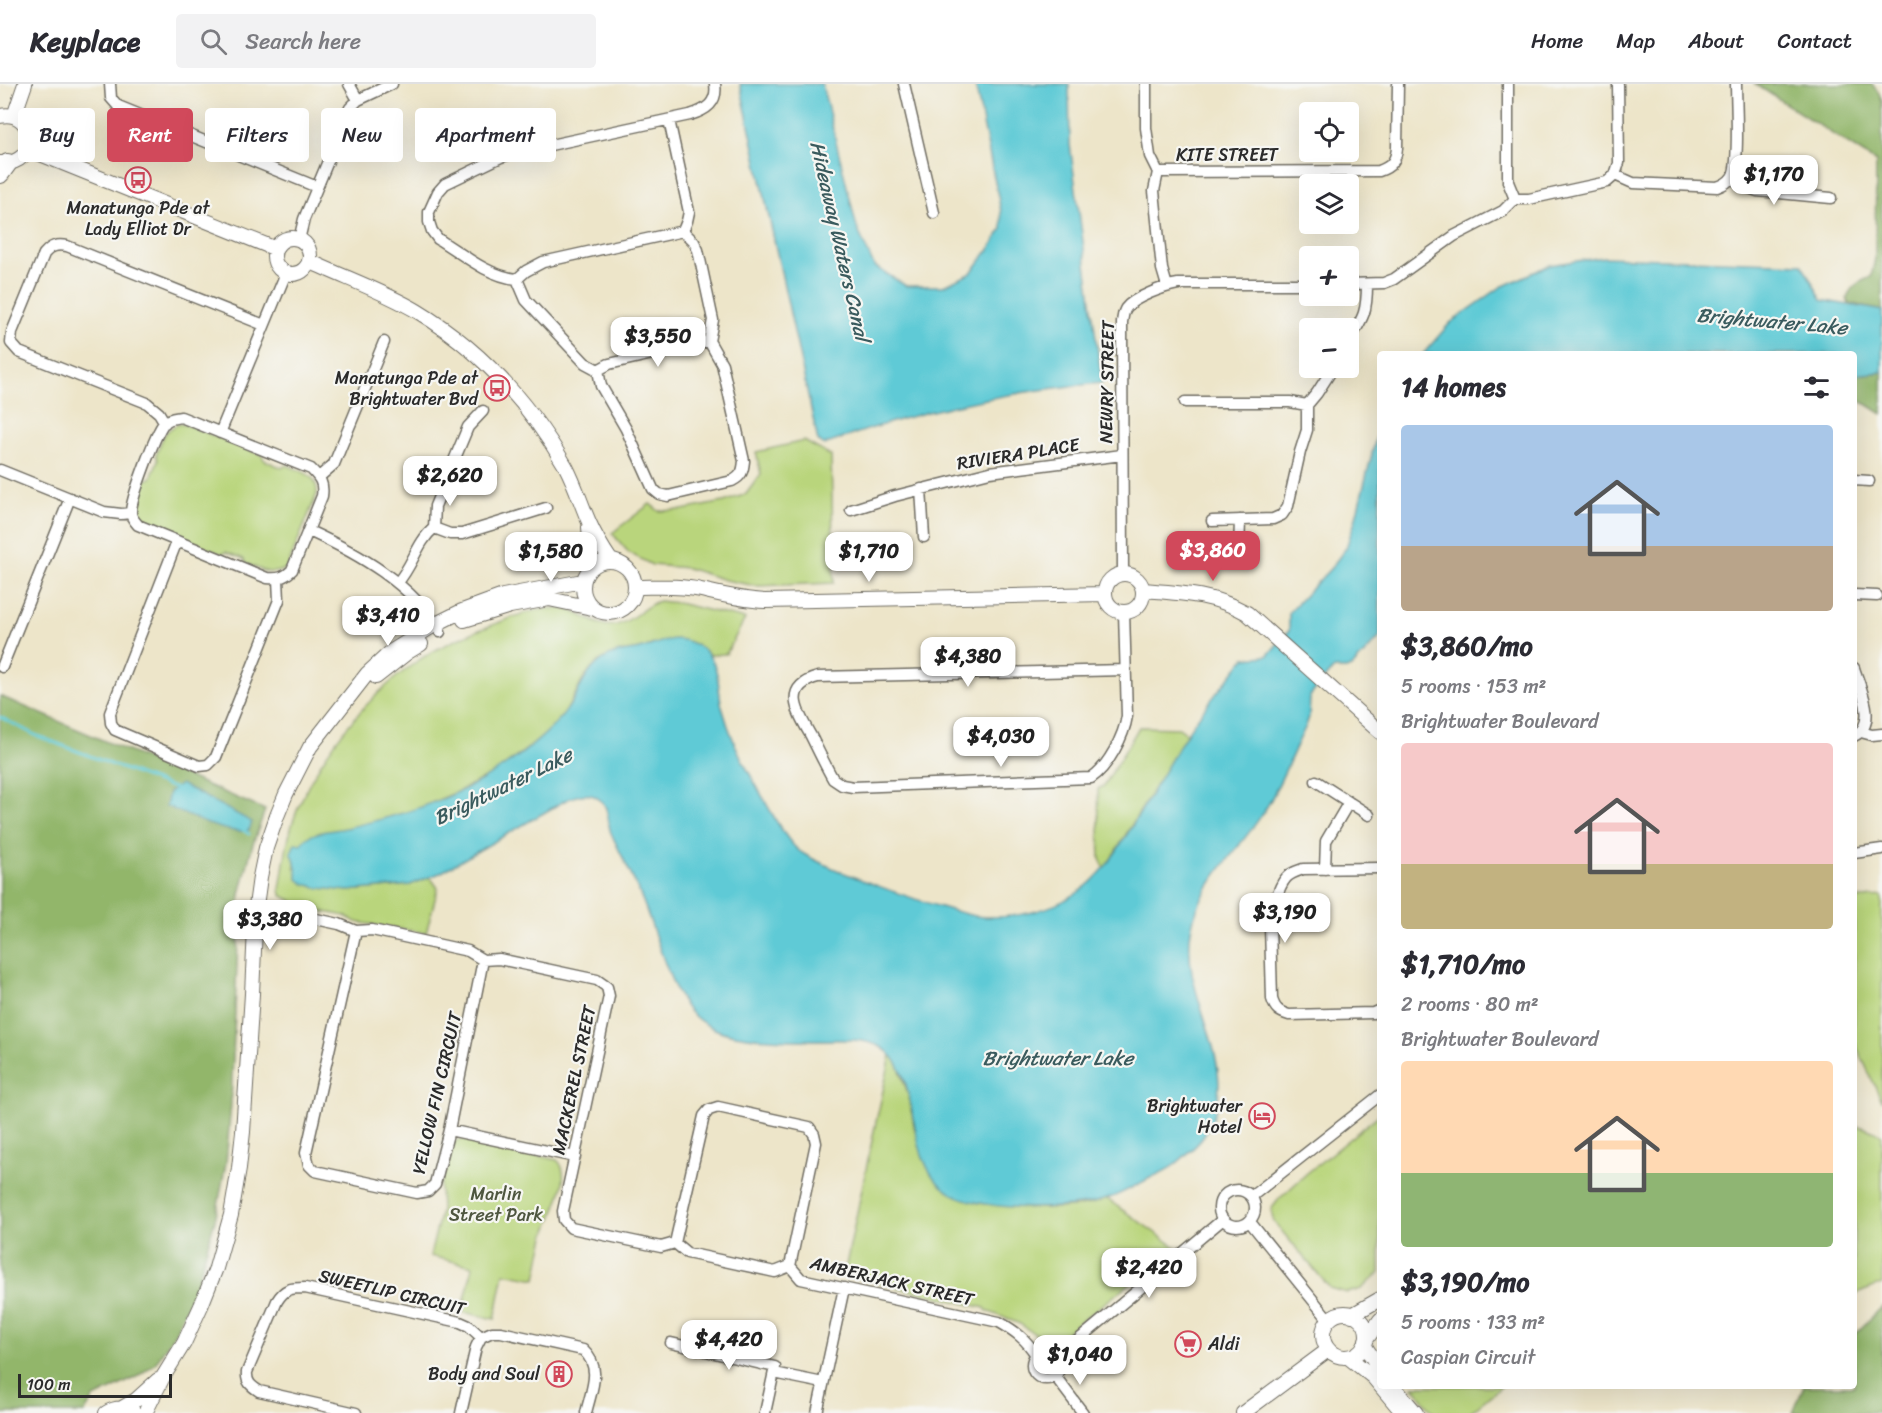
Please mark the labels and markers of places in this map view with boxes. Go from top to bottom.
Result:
pin: $1,170 [1725,155,1823,206]
bus stop icon: Manatunga Pde at Lady Elliot Dr [123,165,153,195]
place label: Manatunga Pde at Lady Elliot Dr [66,192,210,245]
pin: $3,550 [609,317,707,368]
place label: Manatunga Pde at Brightwater Bvd [335,362,480,415]
bus stop icon: Manatunga Pde at Brightwater Bvd [482,373,512,403]
pin: $2,620 [401,456,499,507]
pin: $3,860 [1164,531,1262,582]
pin: $1,580 [502,532,600,583]
pin: $1,710 [820,532,918,583]
pin: $3,410 [339,596,437,647]
pin: $4,380 [919,637,1017,688]
pin: $4,030 [952,717,1050,768]
pin: $3,190 [1236,893,1334,944]
pin: $3,380 [221,900,319,951]
place label: Brightwater Hotel [1147,1090,1244,1143]
hotel icon: Brightwater Hotel [1247,1101,1277,1131]
pin: $2,420 [1100,1248,1198,1299]
pin: $4,420 [680,1320,778,1371]
place label: Aldi [1207,1328,1240,1360]
supermarket icon: Aldi [1173,1329,1203,1359]
pin: $1,040 [1031,1335,1129,1386]
place label: Body and Soul [428,1358,541,1390]
building icon: Body and Soul [544,1359,574,1389]

